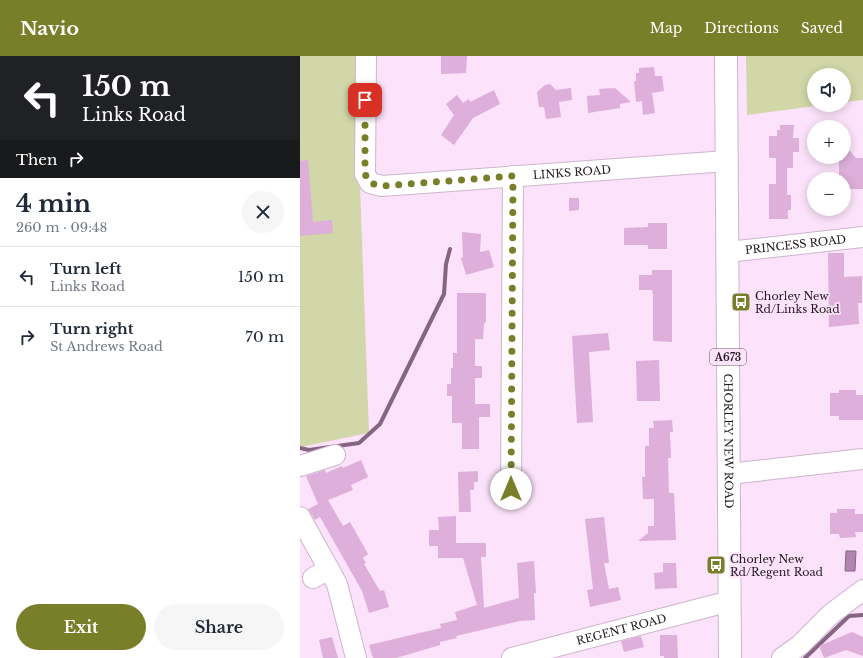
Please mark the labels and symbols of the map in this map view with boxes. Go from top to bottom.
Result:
pin [348,83,382,117]
street label: LINKS ROAD [532,162,612,182]
street label: PRINCESS ROAD [744,232,847,257]
place label: Chorley New Rd/Links Road [755,289,840,316]
bus stop icon: Chorley New Rd/Links Road [730,291,752,313]
road number: A673 [710,349,746,365]
street label: CHORLEY NEW ROAD [721,373,736,509]
position arrow [490,468,532,510]
place label: Chorley New Rd/Regent Road [730,552,824,579]
bus stop icon: Chorley New Rd/Regent Road [705,554,727,576]
street label: REGENT ROAD [575,611,668,648]

